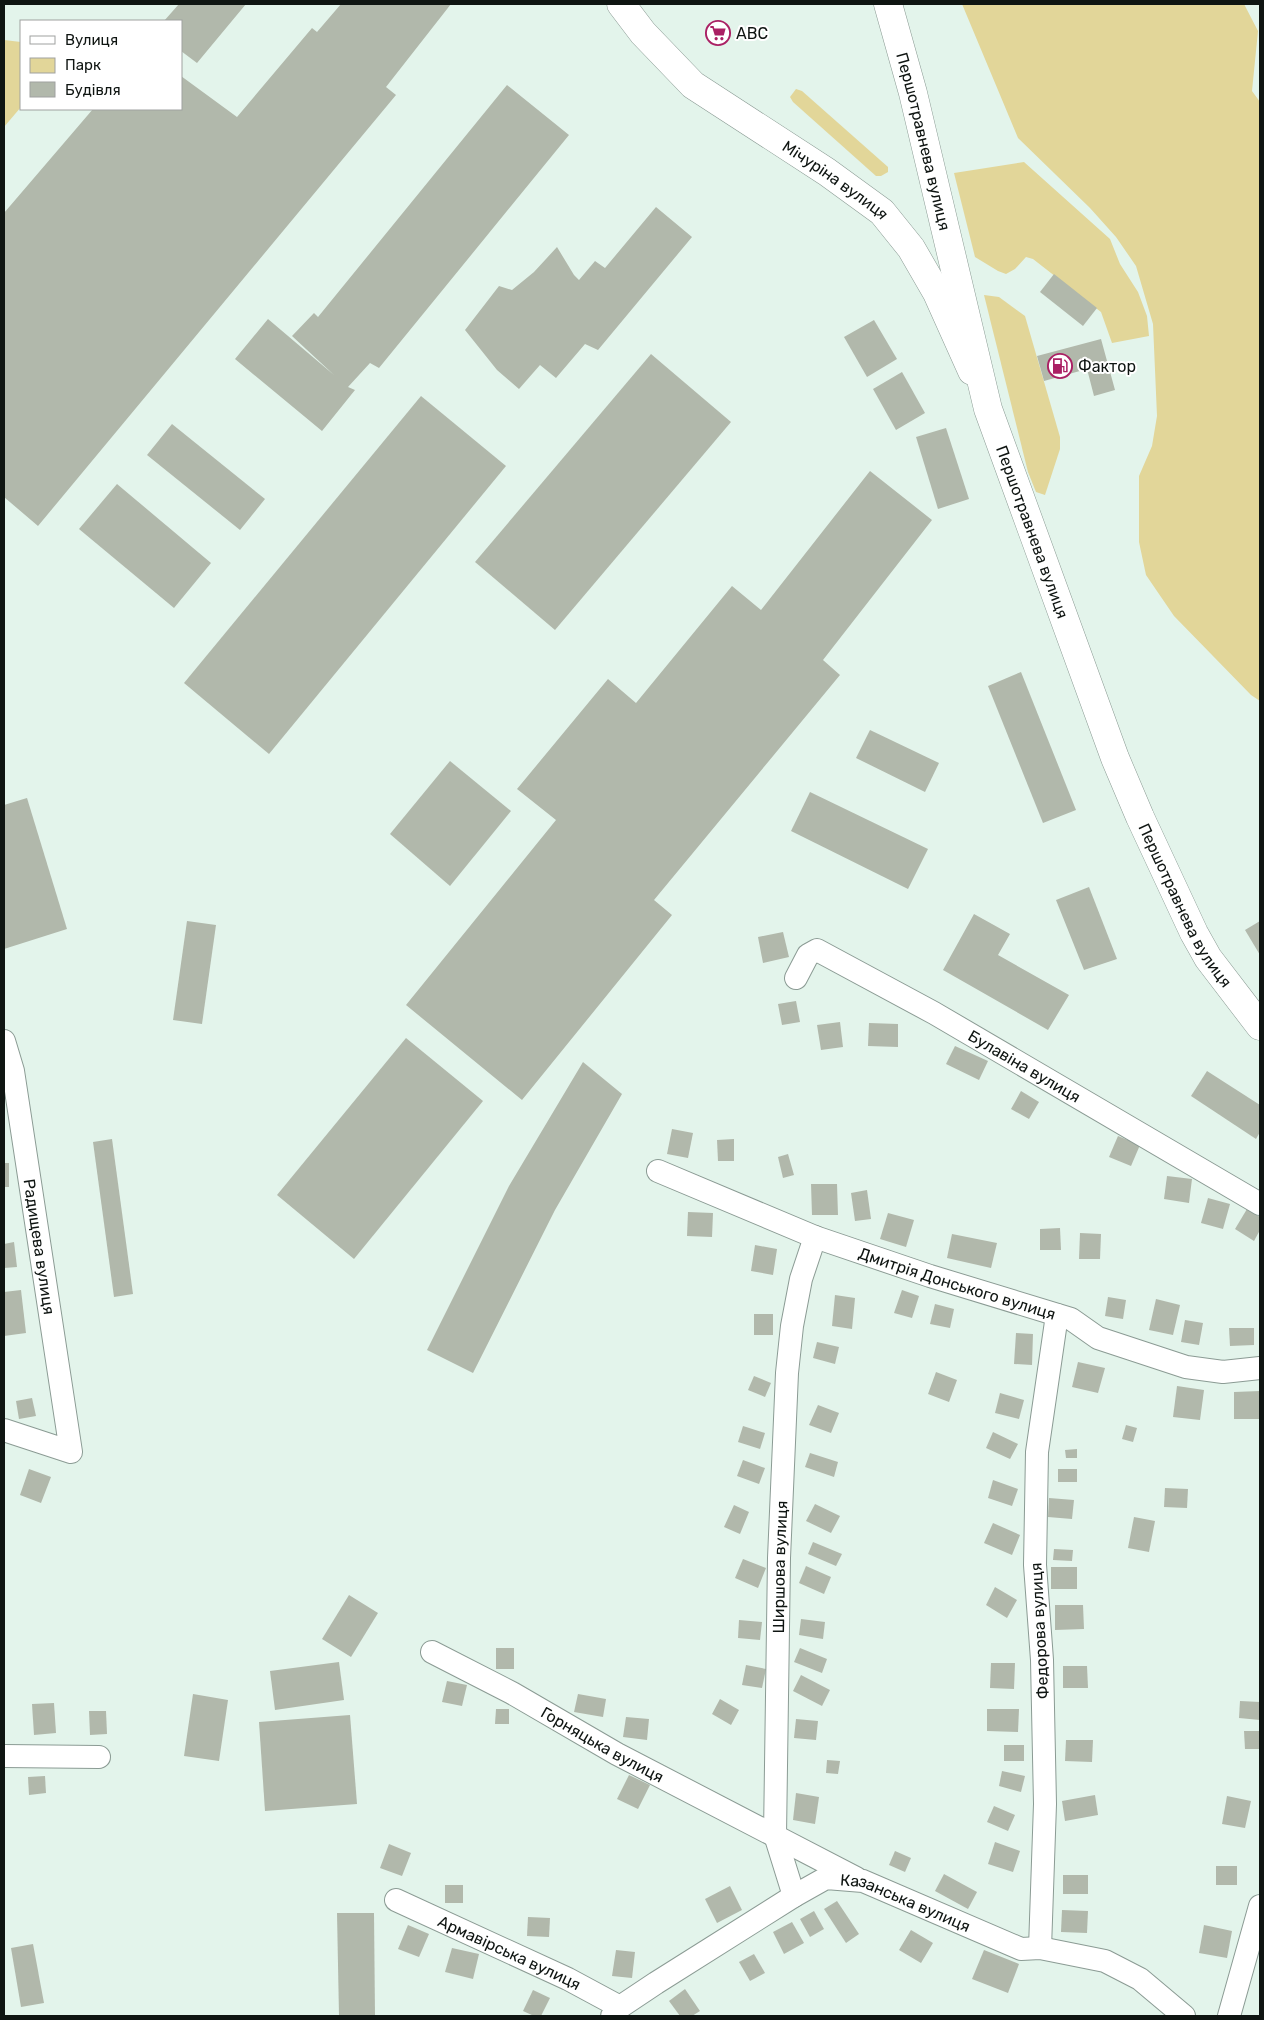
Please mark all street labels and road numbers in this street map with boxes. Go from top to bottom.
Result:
street label: Першотравнева вулиця [892,50,954,232]
street label: Мічуріна вулиця [779,137,893,223]
street label: Першотравнева вулиця [992,443,1072,621]
street label: Першотравнева вулиця [1134,820,1236,991]
street label: Булавіна вулиця [965,1026,1084,1107]
street label: Радищева вулиця [20,1178,59,1316]
street label: Дмитрія Донського вулиця [856,1244,1058,1324]
street label: Ширшова вулиця [769,1500,791,1634]
street label: Федорова вулиця [1026,1562,1053,1700]
street label: Горняцька вулиця [537,1703,667,1787]
street label: Казанська вулиця [839,1870,973,1936]
street label: Армавірська вулиця [435,1912,584,1994]

